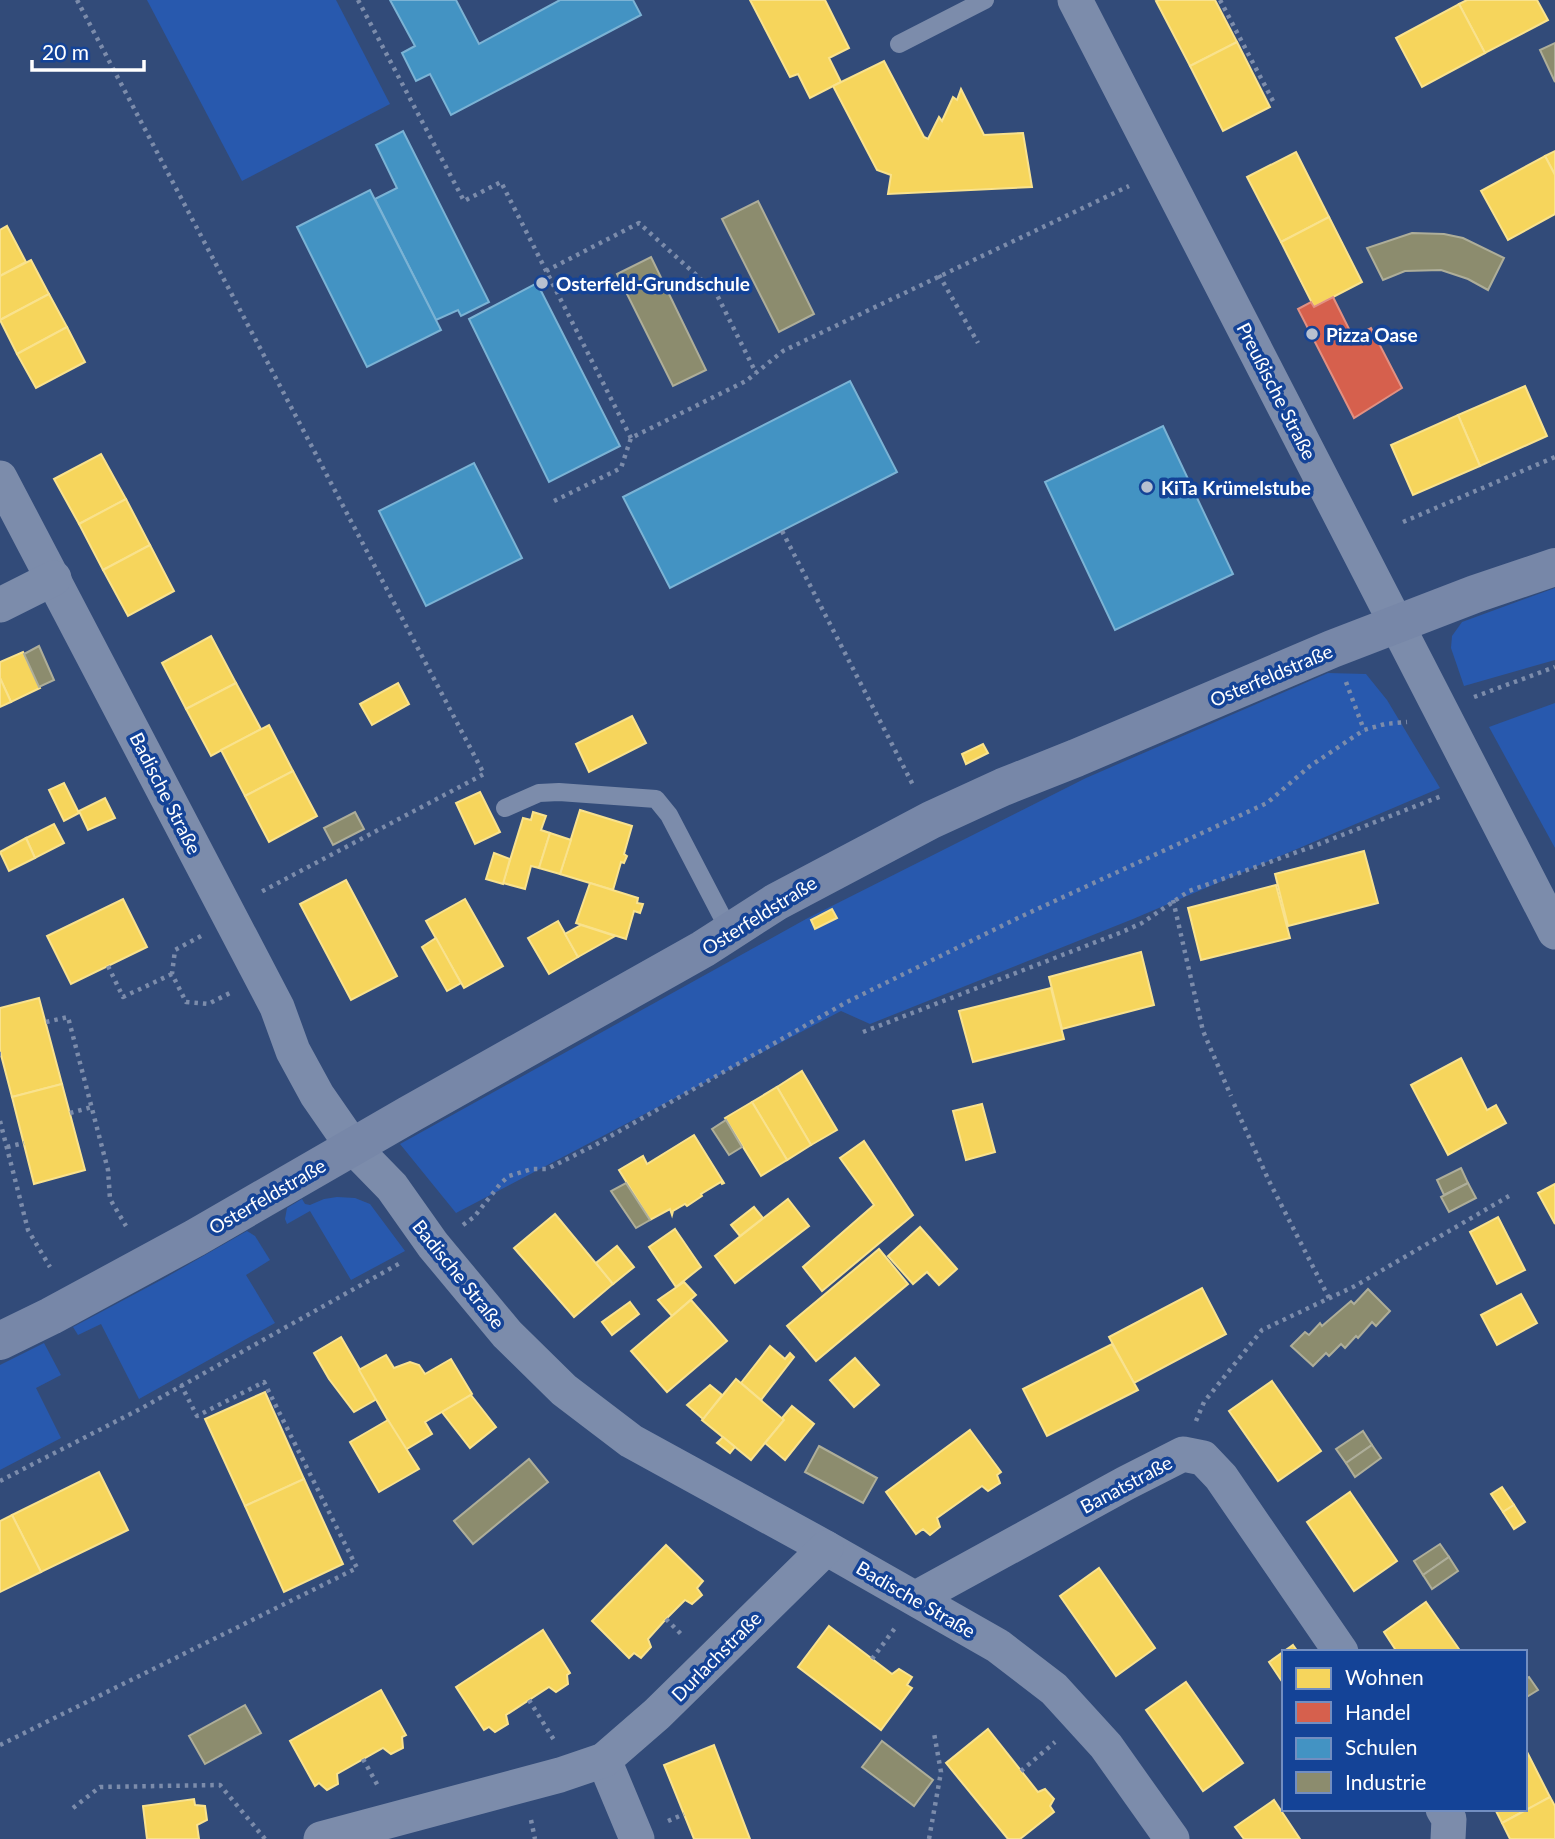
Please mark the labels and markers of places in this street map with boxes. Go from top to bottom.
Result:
place label: Osterfeld-Grundschule [556,272,750,295]
marker: Osterfeld-Grundschule [534,275,550,291]
place label: Pizza Oase [1326,323,1418,346]
marker: Pizza Oase [1304,326,1320,342]
place label: KiTa Krümelstube [1161,476,1311,499]
marker: KiTa Krümelstube [1139,479,1155,495]

